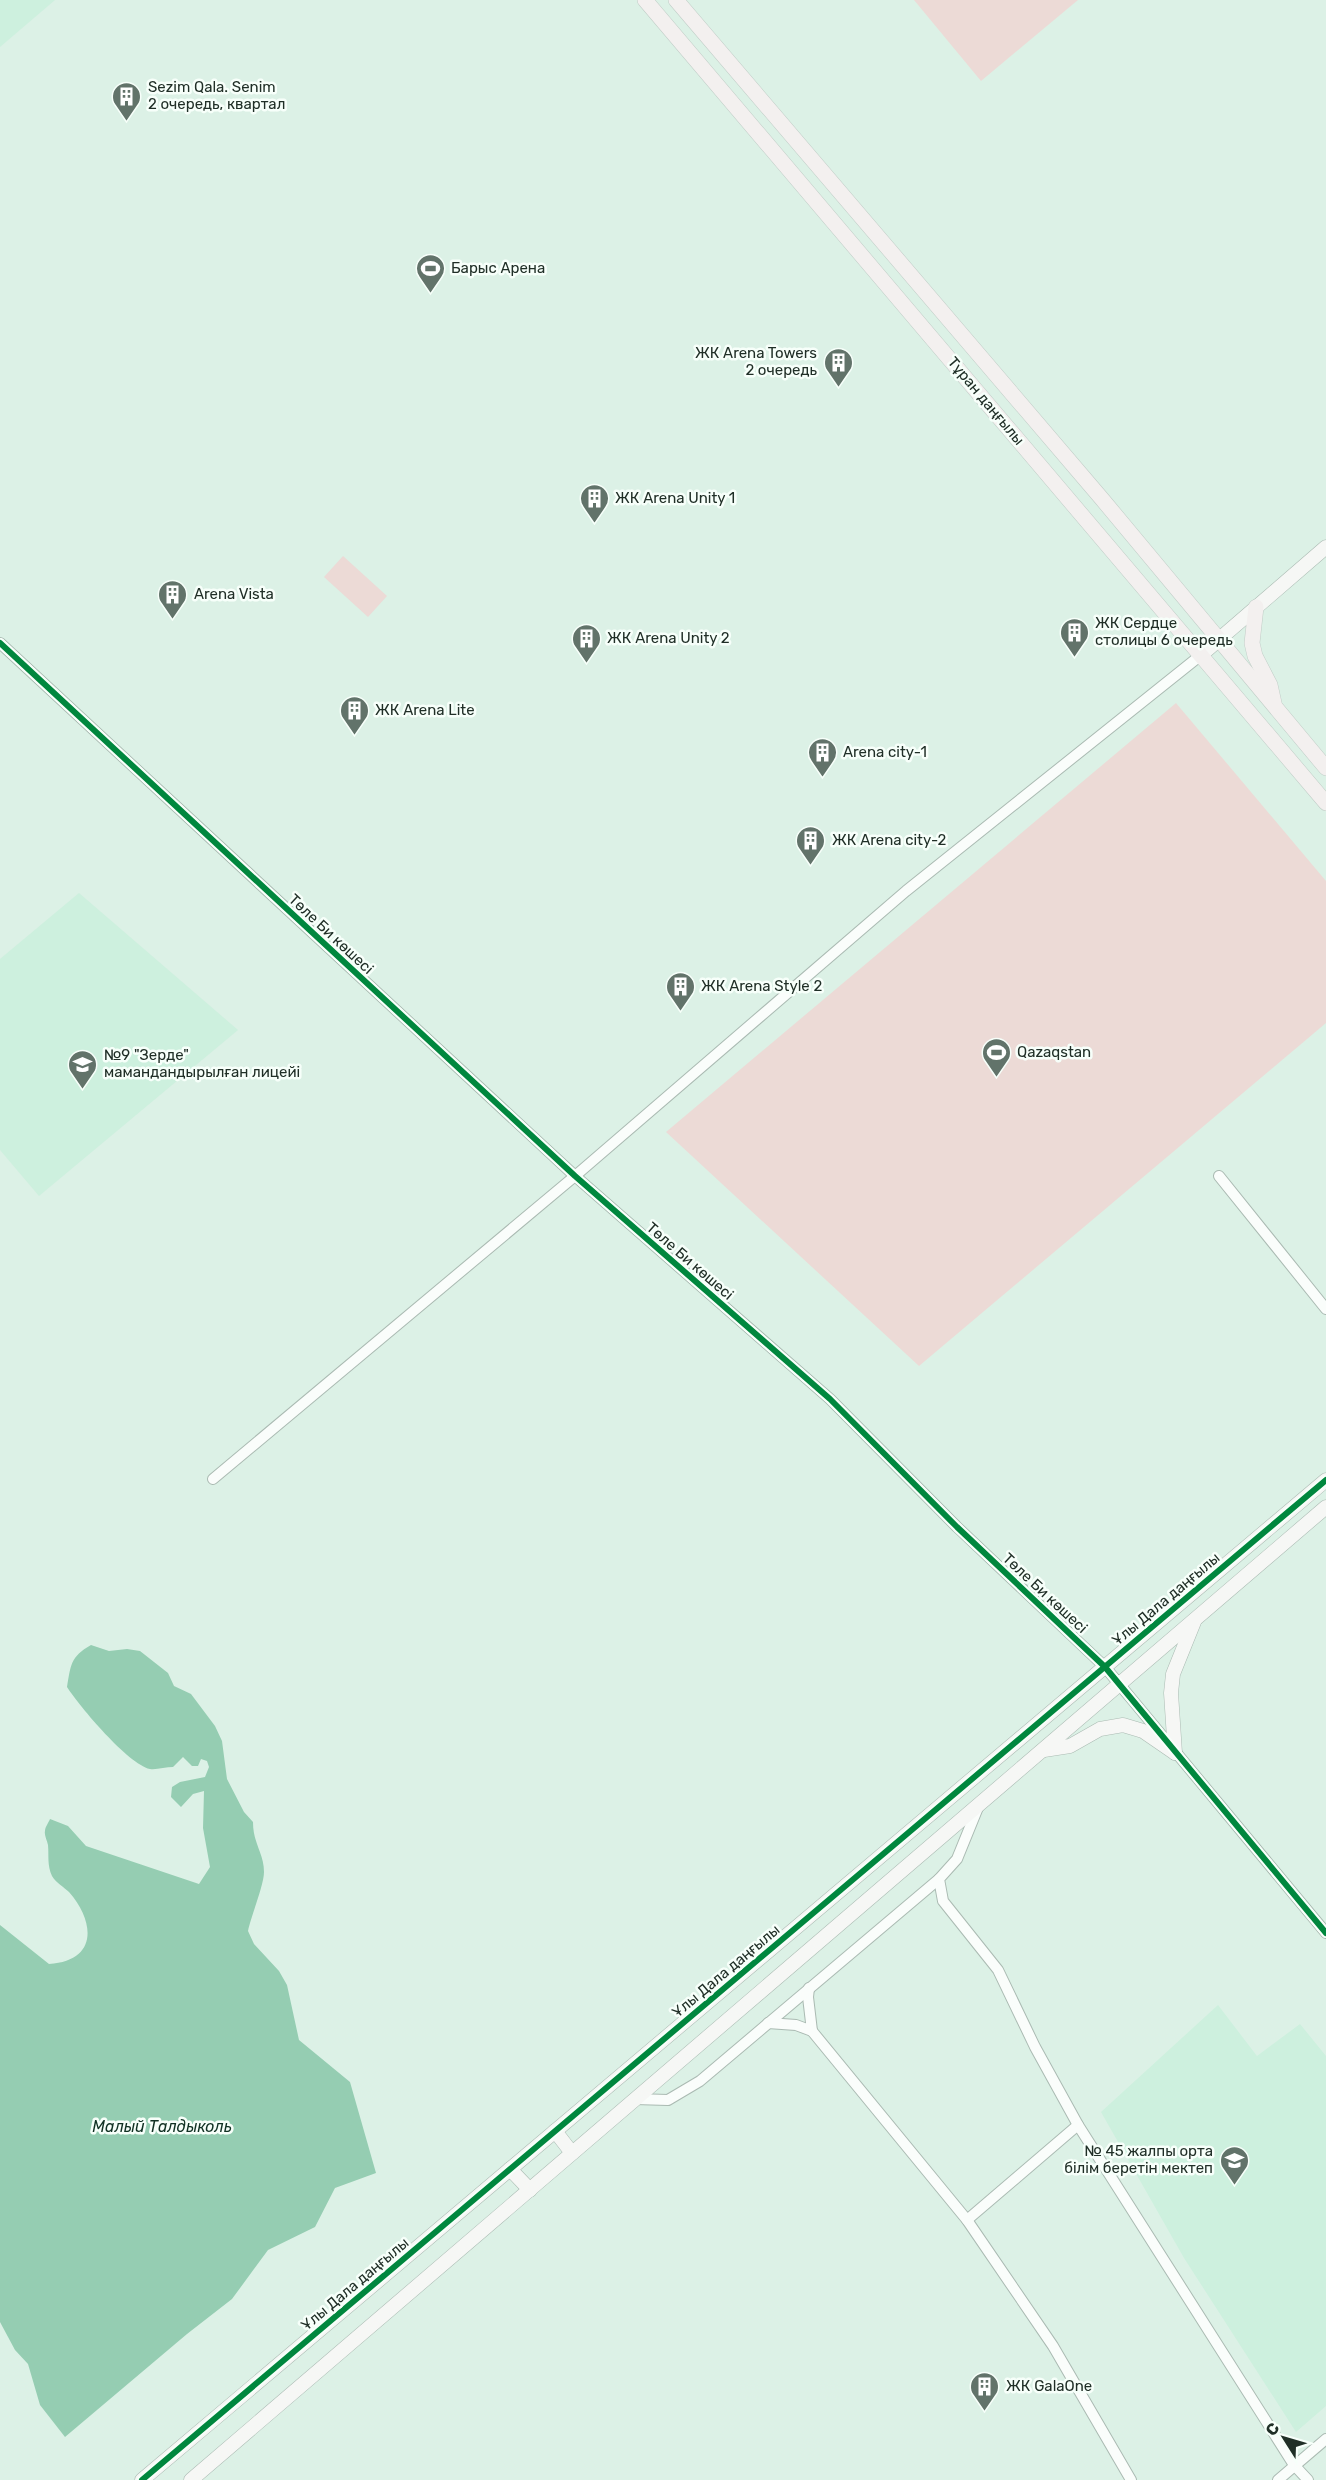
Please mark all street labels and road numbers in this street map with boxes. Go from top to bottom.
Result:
street label: Тұран даңғылы [944,353,1028,449]
street label: Төле Би көшесі [285,890,377,978]
street label: Төле Би көшесі [643,1218,737,1304]
street label: Төле Би көшесі [999,1549,1091,1637]
street label: Ұлы Дала даңғылы [1108,1549,1224,1649]
street label: Ұлы Дала даңғылы [668,1921,784,2021]
street label: Ұлы Дала даңғылы [297,2234,413,2334]

